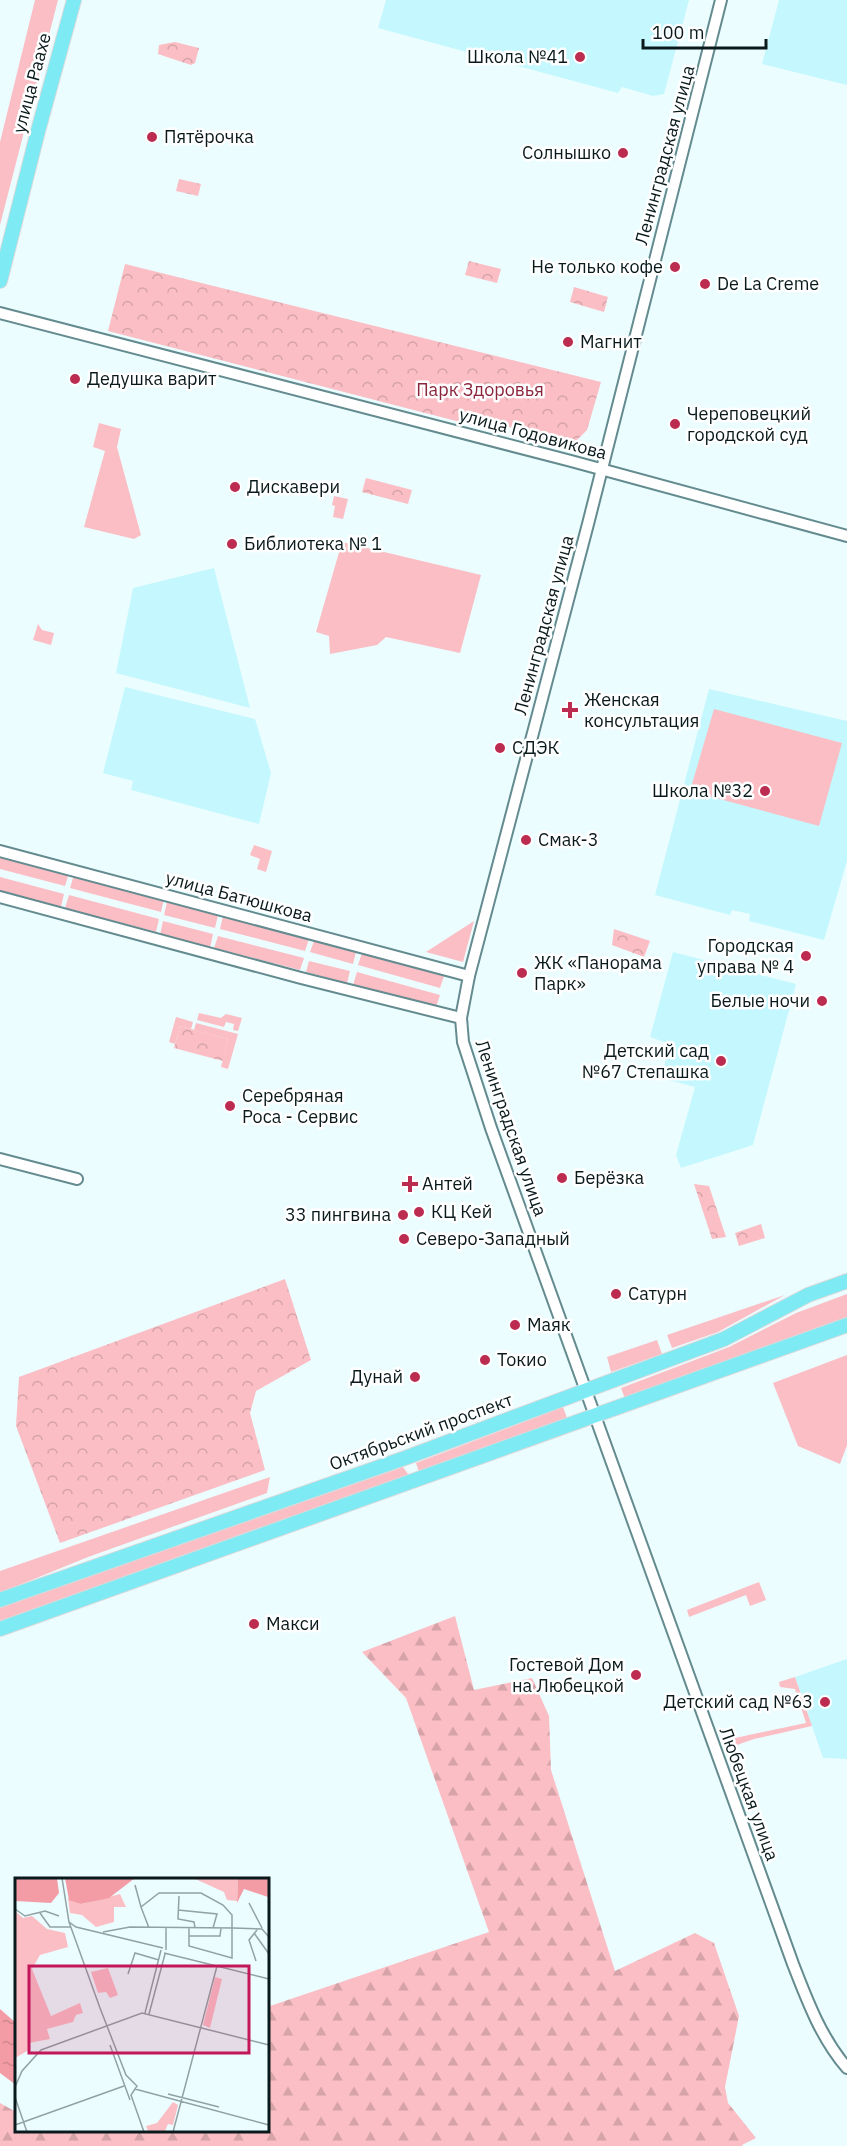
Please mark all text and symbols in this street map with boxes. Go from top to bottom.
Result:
scale bar [643,12,766,50]
text: 100 m [652,21,704,44]
street label: улица Раахе [7,30,56,136]
place label: Школа №41 [467,45,568,68]
marker: Школа №41 [573,50,587,64]
street label: Ленинградская улица [629,62,700,247]
place label: Пятёрочка [164,125,254,148]
marker: Пятёрочка [145,130,159,144]
place label: Солнышко [522,141,611,164]
marker: Солнышко [616,146,630,160]
place label: Не только кофе [531,255,663,278]
marker: Не только кофе [668,260,682,274]
place label: De La Creme [717,272,819,295]
marker: De La Creme [698,277,712,291]
place label: Магнит [580,330,642,353]
marker: Магнит [561,335,575,349]
place label: Дедушка варит [87,367,217,390]
marker: Дедушка варит [68,372,82,386]
park label: Парк Здоровья [416,378,544,401]
place label: Череповецкий городской суд [687,402,811,446]
street label: улица Годовикова [457,403,610,464]
marker: Череповецкий городской суд [668,417,682,431]
place label: Дискавери [247,475,340,498]
marker: Дискавери [228,480,242,494]
place label: Библиотека № 1 [244,532,382,555]
street label: Ленинградская улица [508,532,579,717]
marker: Библиотека № 1 [225,537,239,551]
place label: Женская консультация [584,688,699,732]
marker: Женская консультация [561,701,579,719]
place label: СДЭК [512,736,560,759]
marker: СДЭК [493,741,507,755]
place label: Школа №32 [652,779,753,802]
marker: Школа №32 [758,784,772,798]
place label: Смак-3 [538,828,598,851]
marker: Смак-3 [519,833,533,847]
street label: улица Батюшкова [163,866,315,927]
place label: Городская управа № 4 [697,934,794,978]
marker: Городская управа № 4 [799,949,813,963]
place label: ЖК «Панорама Парк» [534,951,662,995]
marker: ЖК «Панорама Парк» [515,966,529,980]
place label: Белые ночи [710,989,810,1012]
marker: Белые ночи [815,994,829,1008]
street label: Ленинградская улица [470,1037,553,1219]
place label: Детский сад №67 Степашка [582,1039,709,1083]
marker: Детский сад №67 Степашка [714,1054,728,1068]
place label: Серебряная Роса - Сервис [242,1084,358,1128]
marker: Серебряная Роса - Сервис [223,1099,237,1113]
place label: Берёзка [574,1166,644,1189]
marker: Берёзка [555,1171,569,1185]
place label: Антей [422,1172,473,1195]
marker: Антей [403,1177,417,1191]
place label: КЦ Кей [431,1200,492,1223]
place label: 33 пингвина [285,1203,391,1226]
marker: КЦ Кей [412,1205,426,1219]
marker: 33 пингвина [396,1208,410,1222]
place label: Северо-Западный [416,1227,570,1250]
marker: Северо-Западный [397,1232,411,1246]
place label: Сатурн [628,1282,687,1305]
marker: Сатурн [609,1287,623,1301]
place label: Маяк [527,1313,571,1336]
marker: Маяк [508,1318,522,1332]
place label: Токио [497,1348,547,1371]
marker: Токио [478,1353,492,1367]
place label: Дунай [350,1365,403,1388]
marker: Дунай [408,1370,422,1384]
street label: Октябрьский проспект [326,1387,516,1475]
place label: Макси [266,1612,319,1635]
marker: Макси [247,1617,261,1631]
place label: Гостевой Дом на Любецкой [509,1653,624,1697]
marker: Гостевой Дом на Любецкой [629,1668,643,1682]
place label: Детский сад №63 [664,1690,813,1713]
marker: Детский сад №63 [818,1695,832,1709]
street label: Любецкая улица [715,1724,784,1864]
inset map [15,1878,268,2131]

